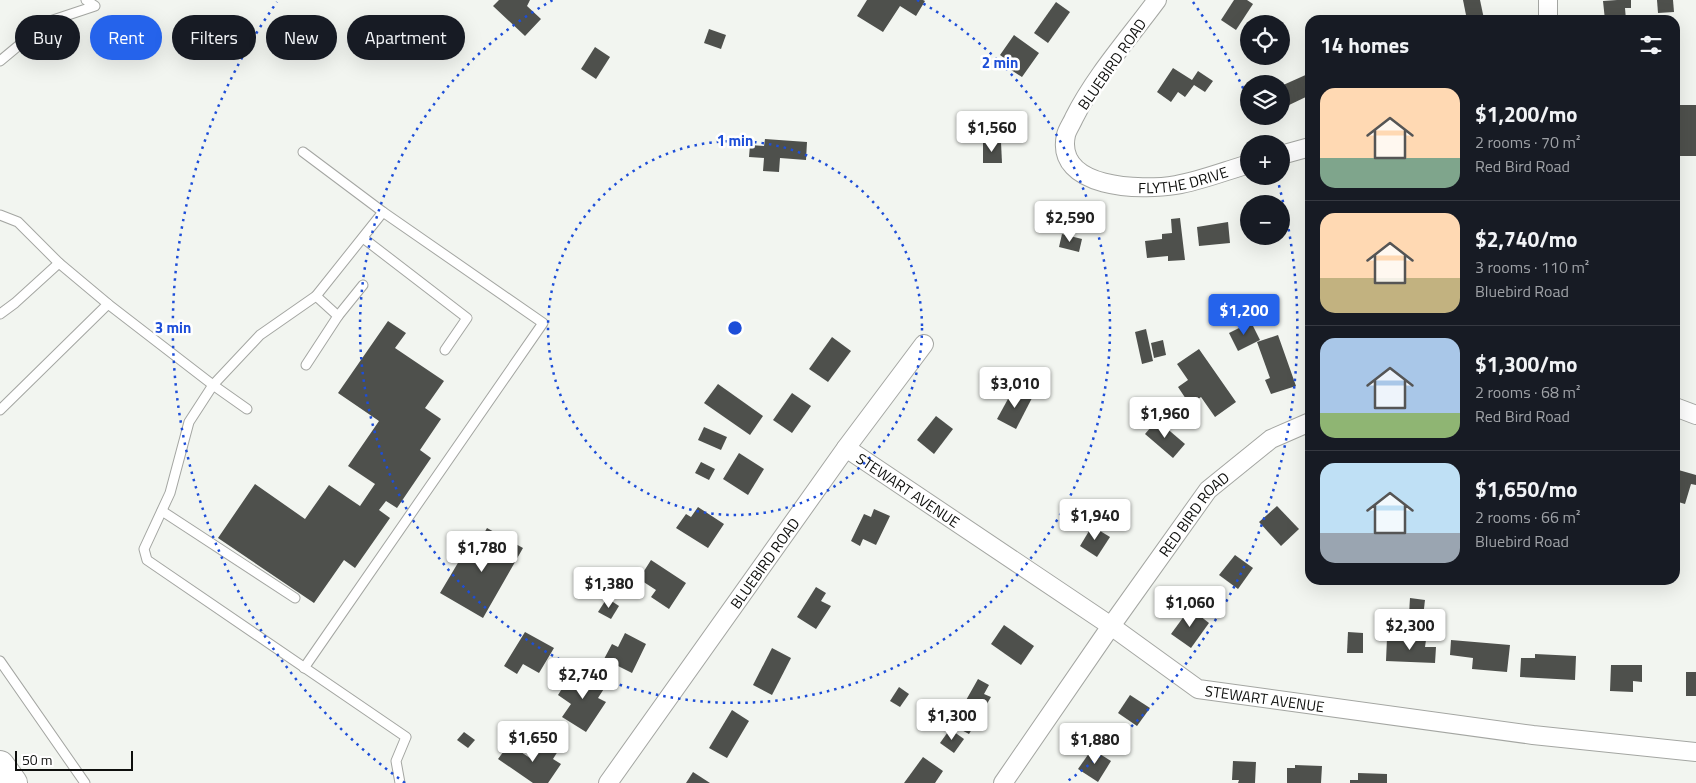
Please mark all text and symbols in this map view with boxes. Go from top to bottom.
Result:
street label: BLUEBIRD ROAD [1072,14,1152,114]
chip: Buy [15,15,80,60]
chip: Rent [90,15,162,60]
chip: Filters [172,15,256,60]
chip: New [266,15,337,60]
chip: Apartment [347,15,465,60]
map controls [1240,15,1290,245]
button: locate [1240,15,1290,65]
text: 14 homes [1320,29,1409,61]
icon: filters [1637,31,1665,59]
text: 2 min [982,51,1018,74]
button: layers [1240,75,1290,125]
text: $1,200/mo [1475,98,1577,130]
icon: home [1360,108,1420,168]
pin: $1,560 [951,110,1033,153]
text: $1,560 [967,115,1017,139]
text: 1 min [717,129,753,152]
text: 2 rooms · 70 m² [1475,130,1580,154]
button: + [1240,135,1290,185]
text: Red Bird Road [1475,154,1570,178]
street label: FLYTHE DRIVE [1138,160,1231,199]
button: − [1240,195,1290,245]
pin: $2,590 [1029,200,1111,243]
text: $2,590 [1045,205,1095,229]
text: $2,740/mo [1475,223,1577,255]
icon: home [1360,233,1420,293]
text: 3 rooms · 110 m² [1475,255,1589,279]
text: Bluebird Road [1475,279,1569,303]
pin: $1,200 [1203,294,1285,336]
text: $1,200 [1219,298,1269,322]
text: 3 min [155,316,191,339]
centre of rings [726,319,744,337]
text: $1,300/mo [1475,348,1577,380]
icon: home [1360,358,1420,418]
pin: $3,010 [974,366,1056,409]
text: $3,010 [990,371,1040,395]
text: 2 rooms · 68 m² [1475,380,1580,404]
pin: $1,960 [1124,396,1206,439]
text: $1,960 [1140,401,1190,425]
text: Red Bird Road [1475,404,1570,428]
street label: STEWART AVENUE [852,447,965,533]
street label: RED BIRD ROAD [1153,466,1234,561]
text: $1,650/mo [1475,473,1577,505]
icon: home [1360,483,1420,543]
pin: $1,940 [1054,498,1136,541]
text: $1,940 [1070,503,1120,527]
text: 2 rooms · 66 m² [1475,505,1580,529]
street label: BLUEBIRD ROAD [724,513,805,613]
text: Bluebird Road [1475,529,1569,553]
pin: $1,780 [441,530,523,573]
text: $1,780 [457,535,507,559]
pin: $1,380 [568,566,650,609]
text: $1,380 [584,571,634,595]
pin: $1,060 [1149,586,1231,628]
text: $1,060 [1165,590,1215,614]
pin: $2,300 [1369,608,1451,651]
text: $2,300 [1385,613,1435,637]
pin: $2,740 [542,658,624,700]
text: $2,740 [558,662,608,686]
street label: STEWART AVENUE [1204,679,1326,718]
pin: $1,300 [911,698,993,741]
text: $1,300 [927,703,977,727]
pin: $1,650 [492,720,574,763]
pin: $1,880 [1054,722,1136,765]
text: $1,650 [508,725,558,749]
text: $1,880 [1070,727,1120,751]
scale bar [15,748,132,771]
text: 50 m [22,749,52,770]

